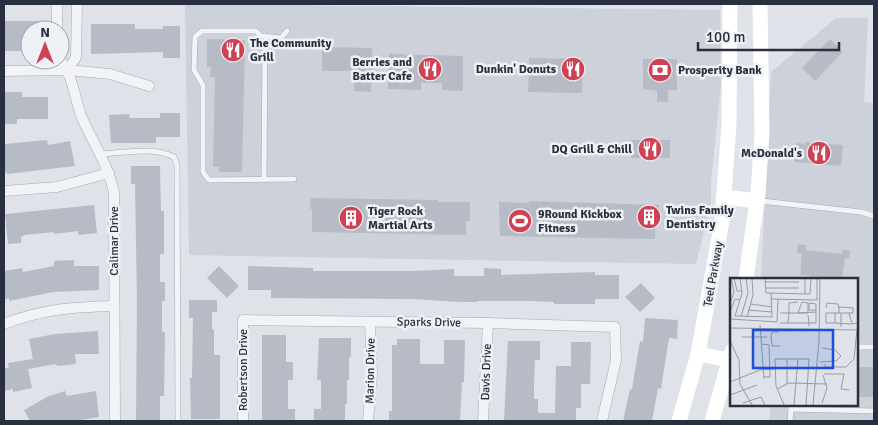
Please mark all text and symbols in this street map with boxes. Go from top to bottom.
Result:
north arrow [20,20,70,70]
scale bar [698,20,839,52]
text: N [40,24,50,41]
text: 100 m [706,28,746,46]
place label: The Community Grill [250,36,331,65]
restaurant icon: The Community Grill [220,37,246,63]
place label: Berries and Batter Cafe [352,55,413,84]
restaurant icon: Berries and Batter Cafe [417,56,443,82]
restaurant icon: Dunkin' Donuts [560,56,586,82]
bank icon: Prosperity Bank [647,57,673,83]
place label: Dunkin' Donuts [476,62,557,77]
place label: Prosperity Bank [678,63,762,78]
restaurant icon: DQ Grill & Chill [637,136,663,162]
restaurant icon: McDonald's [806,140,832,166]
place label: DQ Grill & Chill [552,142,632,157]
place label: McDonald's [741,146,803,161]
place label: Twins Family Dentistry [666,203,734,232]
place label: Tiger Rock Martial Arts [368,204,433,233]
building icon: Twins Family Dentistry [636,204,662,230]
building icon: Tiger Rock Martial Arts [338,205,364,231]
street label: Calimar Drive [107,206,122,276]
place label: 9Round Kickbox Fitness [538,207,622,236]
sports icon: 9Round Kickbox Fitness [507,208,533,234]
street label: Teel Parkway [700,240,727,308]
inset map [730,278,858,405]
street label: Sparks Drive [397,314,461,331]
street label: Robertson Drive [236,329,251,411]
street label: Marion Drive [362,338,379,404]
street label: Davis Drive [478,343,495,401]

